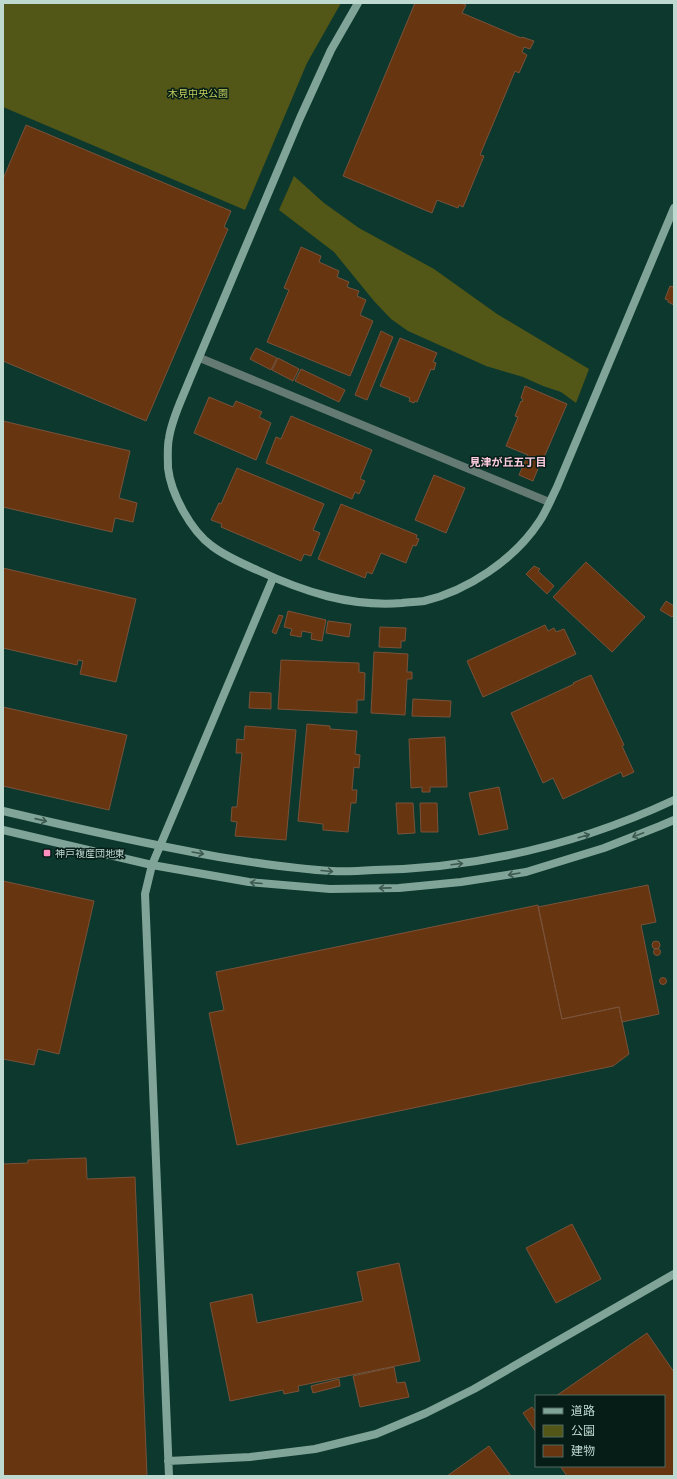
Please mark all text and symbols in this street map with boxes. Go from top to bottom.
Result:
park label: 木見中央公園 [168,86,228,100]
district label: 見津が丘五丁目 [470,454,547,469]
one-way arrow [34,816,47,824]
one-way arrow [633,831,645,839]
one-way arrow [577,832,590,839]
place label: 神戸複産団地東 [55,846,125,860]
marker: 神戸複産団地東 [42,848,52,858]
one-way arrow [192,849,205,857]
one-way arrow [450,860,463,868]
one-way arrow [320,867,333,874]
one-way arrow [508,870,521,878]
one-way arrow [250,879,263,887]
one-way arrow [379,884,392,892]
legend [535,1395,665,1467]
text: 道路 [571,1402,595,1419]
text: 公園 [571,1422,595,1439]
text: 建物 [571,1442,595,1459]

